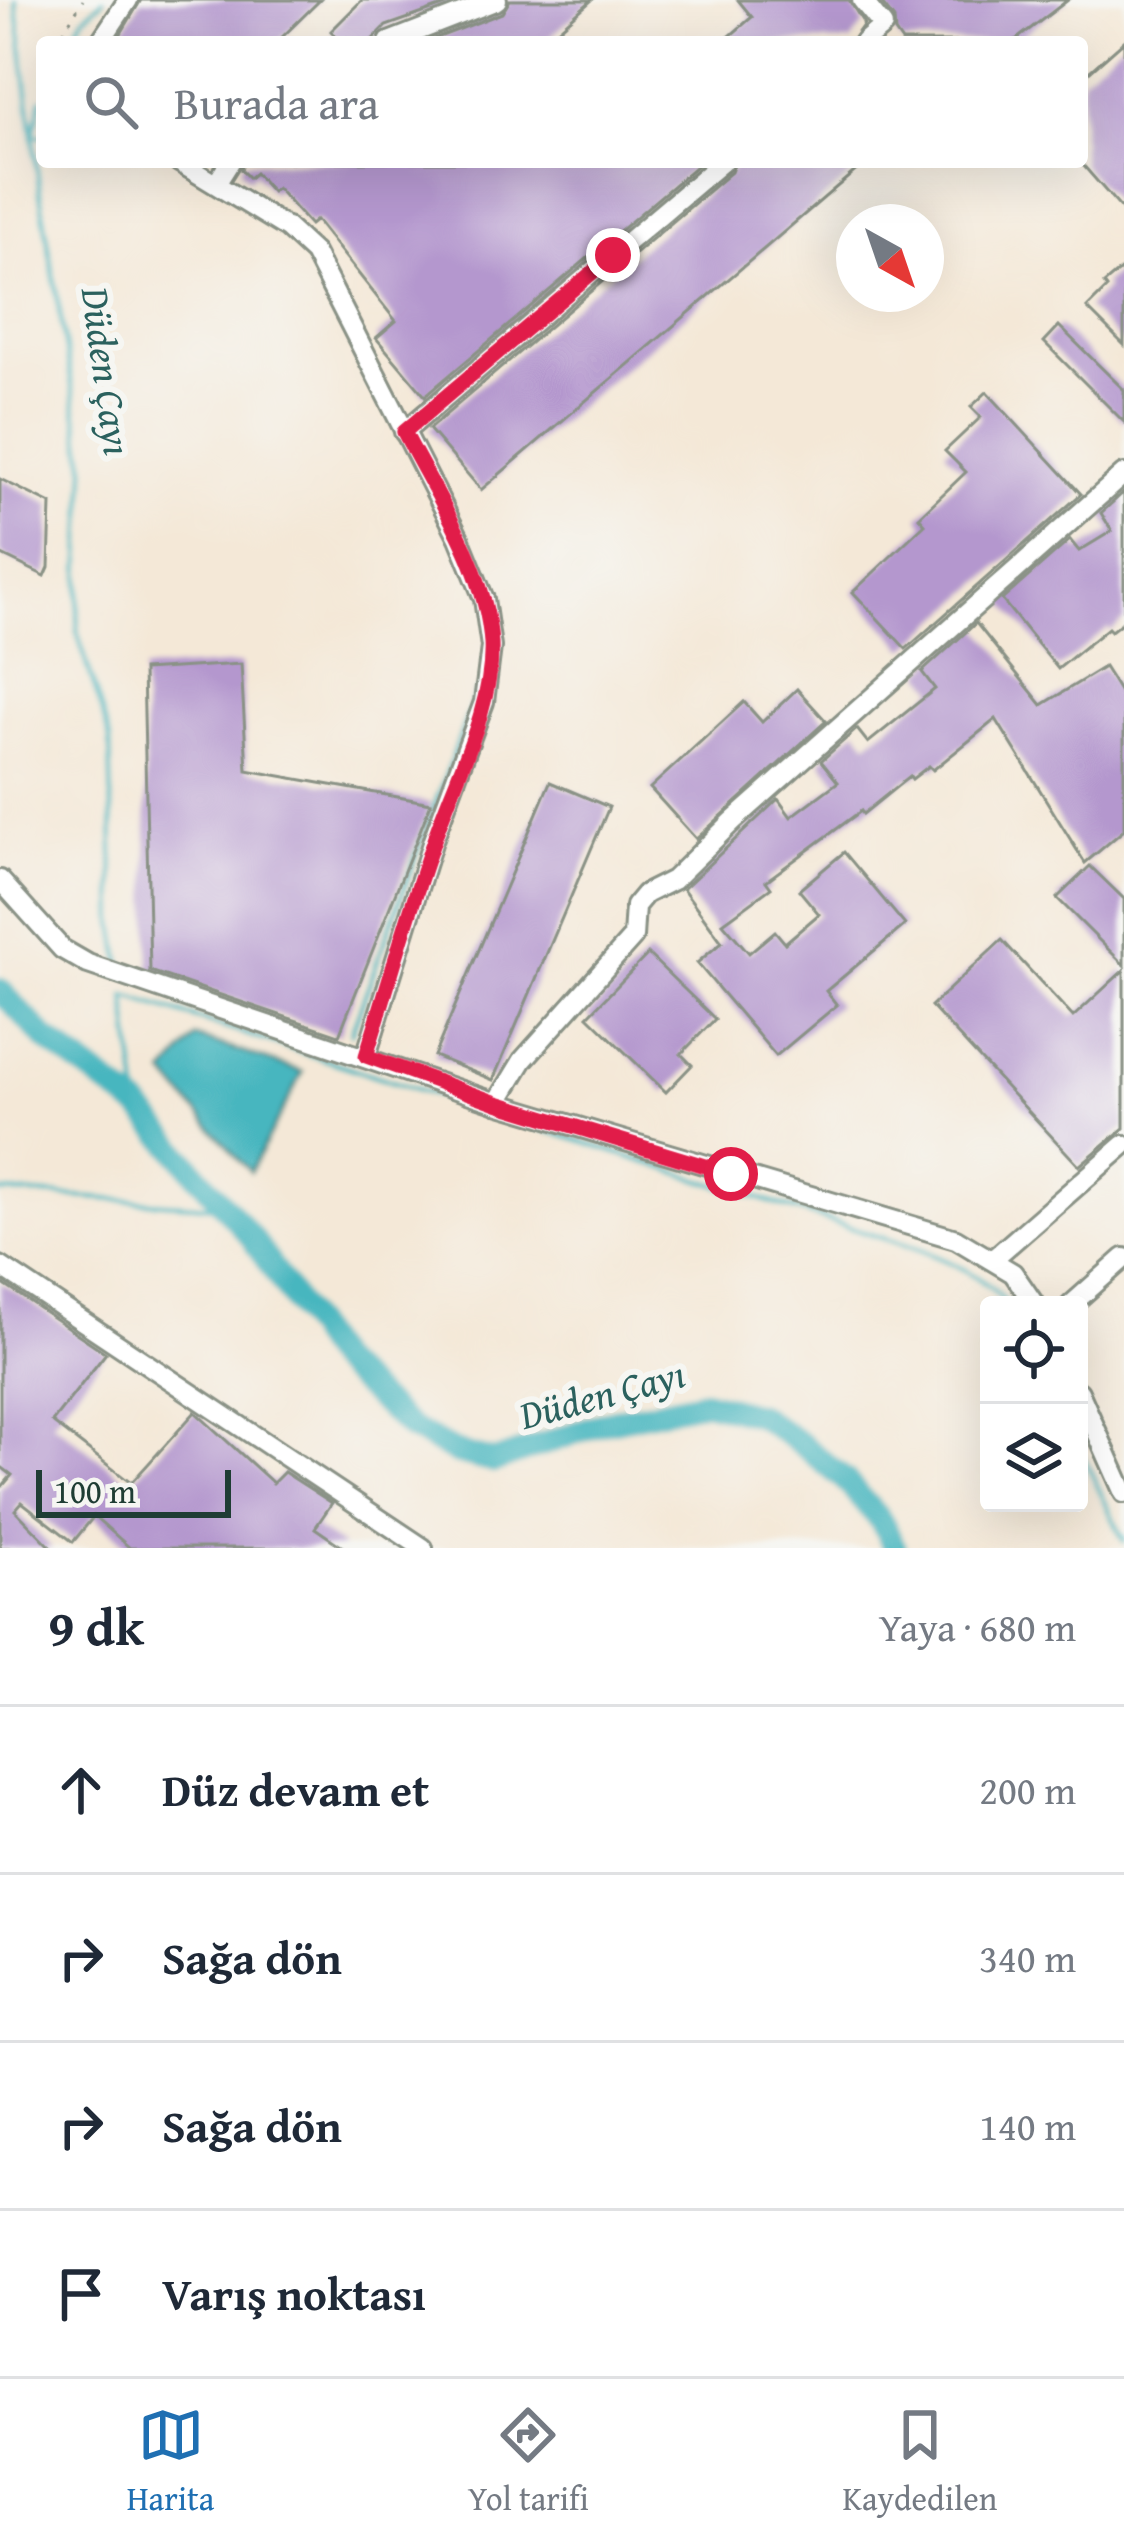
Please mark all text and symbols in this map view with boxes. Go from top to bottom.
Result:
search box [36,36,1088,168]
icon: search [78,69,144,135]
text: Burada ara [174,70,379,135]
north arrow [836,204,944,312]
route end [586,228,640,282]
water label: Düden Çayı [67,282,147,459]
route start [704,1147,758,1201]
map controls [980,1296,1088,1512]
button: locate [980,1296,1088,1404]
water label: Düden Çayı [512,1344,691,1443]
button: layers [980,1404,1088,1512]
scale bar [36,1464,231,1517]
text: 100 m [54,1467,136,1515]
text: 9 dk [48,1589,144,1664]
text: Yaya · 680 m [879,1598,1076,1655]
icon: ahead [48,1757,114,1823]
text: Düz devam et [162,1757,429,1822]
text: 200 m [979,1761,1076,1818]
icon: right [48,1925,114,1991]
text: Sağa dön [162,1925,342,1990]
text: 340 m [979,1929,1076,1986]
icon: right [48,2093,114,2159]
text: Sağa dön [162,2093,342,2158]
text: 140 m [979,2097,1076,2154]
icon: arrive [48,2261,114,2327]
text: Varış noktası [162,2261,426,2326]
tab: Harita [127,2402,214,2522]
tab: Yol tarifi [468,2402,589,2522]
tab: Kaydedilen [842,2402,997,2522]

